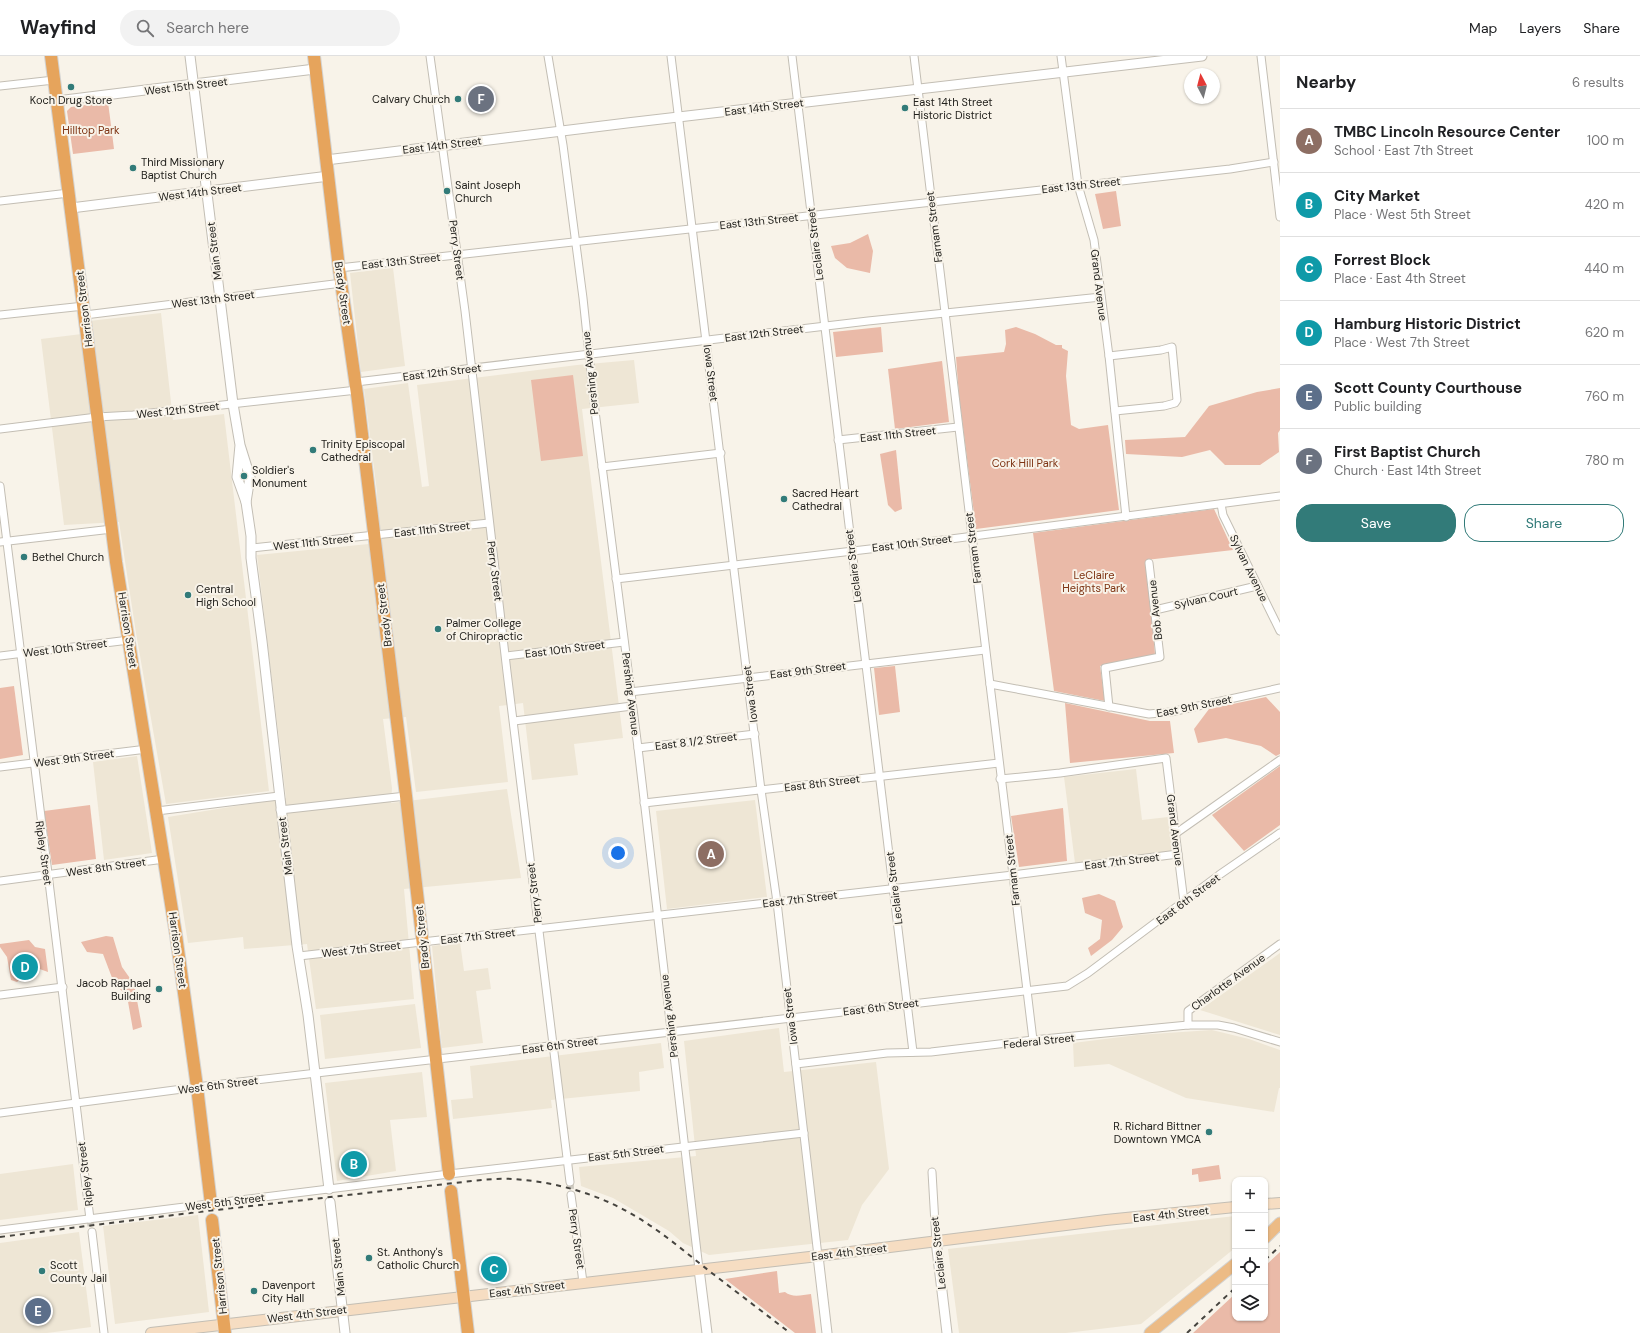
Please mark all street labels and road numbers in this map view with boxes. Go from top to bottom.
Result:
street label: West 15th Street [144,74,228,98]
street label: East 14th Street [724,95,804,119]
street label: East 14th Street [402,133,482,157]
street label: East 13th Street [1041,174,1121,196]
street label: West 14th Street [158,180,242,204]
street label: Farnam Street [923,191,945,263]
street label: Leclaire Street [804,207,826,281]
street label: East 13th Street [719,210,799,232]
street label: Perry Street [446,219,468,281]
street label: Main Street [203,221,225,281]
street label: Grand Avenue [1088,248,1110,322]
street label: East 13th Street [361,250,441,272]
street label: Brady Street [332,260,354,326]
street label: Harrison Street [72,270,96,348]
street label: West 13th Street [171,287,255,311]
street label: East 12th Street [724,321,804,345]
street label: Pershing Avenue [579,331,601,415]
street label: Iowa Street [701,344,721,402]
street label: East 12th Street [402,360,482,384]
street label: West 12th Street [136,399,220,421]
street label: East 11th Street [859,423,937,445]
street label: Farnam Street [962,512,984,584]
street label: East 11th Street [393,518,471,540]
street label: Leclaire Street [842,529,864,603]
street label: West 11th Street [272,531,354,553]
street label: East 10th Street [871,531,953,555]
street label: Sylvan Avenue [1227,532,1271,604]
street label: Perry Street [484,540,506,602]
street label: Bob Avenue [1145,579,1165,641]
street label: Brady Street [373,582,395,648]
street label: Sylvan Court [1173,584,1239,612]
street label: Harrison Street [115,591,141,669]
street label: West 10th Street [22,636,108,660]
street label: East 10th Street [524,637,606,661]
street label: Pershing Avenue [619,652,643,736]
street label: East 9th Street [769,658,847,682]
street label: Iowa Street [740,665,760,723]
street label: East 9th Street [1155,692,1233,720]
street label: East 8 1/2 Street [654,729,738,753]
street label: West 9th Street [33,746,115,770]
street label: East 8th Street [783,771,861,795]
street label: Grand Avenue [1164,793,1186,867]
street label: Main Street [274,816,296,876]
street label: Ripley Street [33,820,55,886]
street label: Farnam Street [1001,834,1023,906]
street label: East 7th Street [1084,849,1160,873]
street label: Leclaire Street [883,851,905,925]
street label: West 8th Street [65,854,147,880]
street label: Perry Street [523,862,545,924]
street label: East 6th Street [1153,870,1223,928]
street label: East 7th Street [762,887,838,911]
street label: Brady Street [412,905,432,969]
street label: Harrison Street [166,911,190,989]
street label: East 7th Street [440,925,516,947]
street label: West 7th Street [321,938,401,960]
street label: Charlotte Avenue [1188,950,1268,1014]
street label: Pershing Avenue [657,974,681,1058]
street label: Iowa Street [780,987,800,1045]
street label: East 6th Street [842,995,920,1019]
street label: Federal Street [1003,1030,1075,1052]
street label: East 6th Street [521,1033,599,1057]
street label: West 6th Street [177,1073,259,1097]
street label: Ripley Street [74,1141,96,1207]
street label: East 5th Street [587,1141,665,1165]
street label: West 5th Street [184,1190,266,1214]
street label: East 4th Street [1132,1203,1210,1225]
street label: Perry Street [566,1208,588,1270]
street label: Leclaire Street [927,1216,949,1290]
street label: Harrison Street [208,1237,230,1315]
street label: Main Street [328,1237,348,1297]
street label: East 4th Street [810,1240,888,1264]
street label: East 4th Street [488,1277,566,1301]
street label: West 4th Street [266,1302,348,1326]

